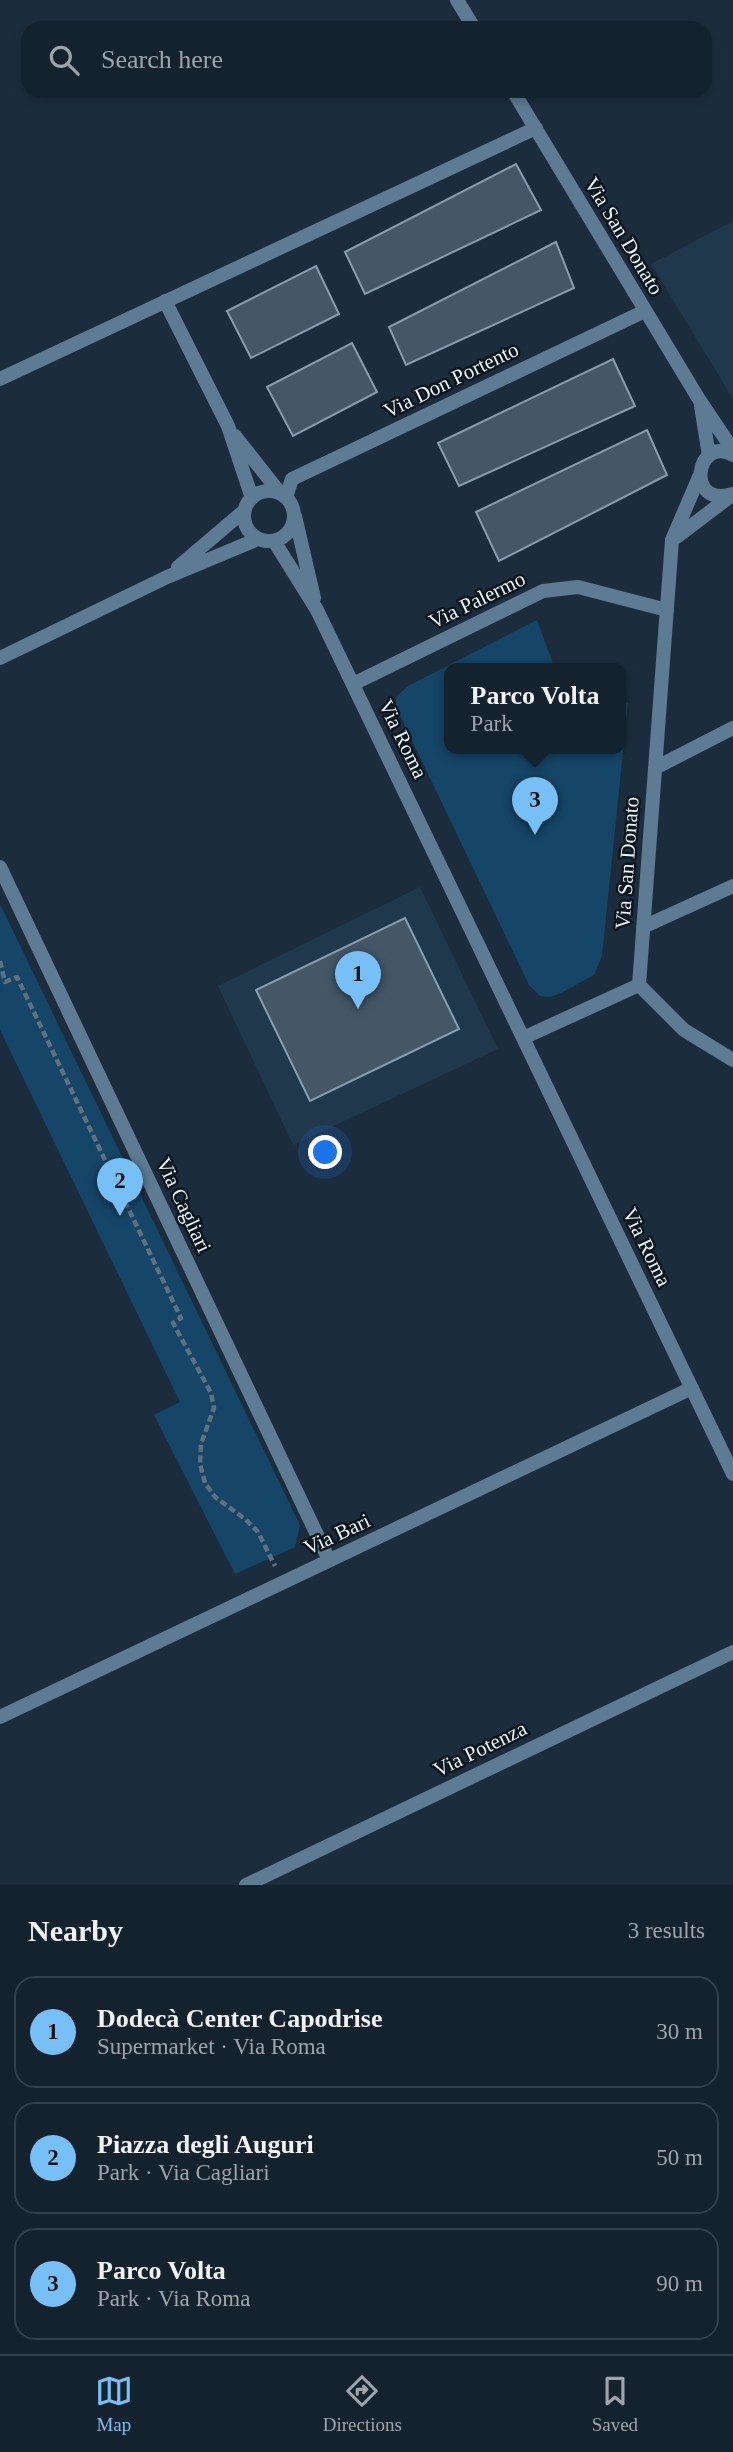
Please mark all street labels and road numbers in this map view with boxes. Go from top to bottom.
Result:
street label: Via San Donato [579,173,669,299]
street label: Via Don Portento [380,337,522,423]
street label: Via Palermo [425,566,529,634]
street label: Via Roma [374,696,433,783]
street label: Via San Donato [610,796,644,930]
street label: Via Cagliari [152,1154,216,1256]
street label: Via Roma [618,1204,677,1291]
street label: Via Bari [300,1508,374,1560]
street label: Via Potenza [429,1716,531,1782]

